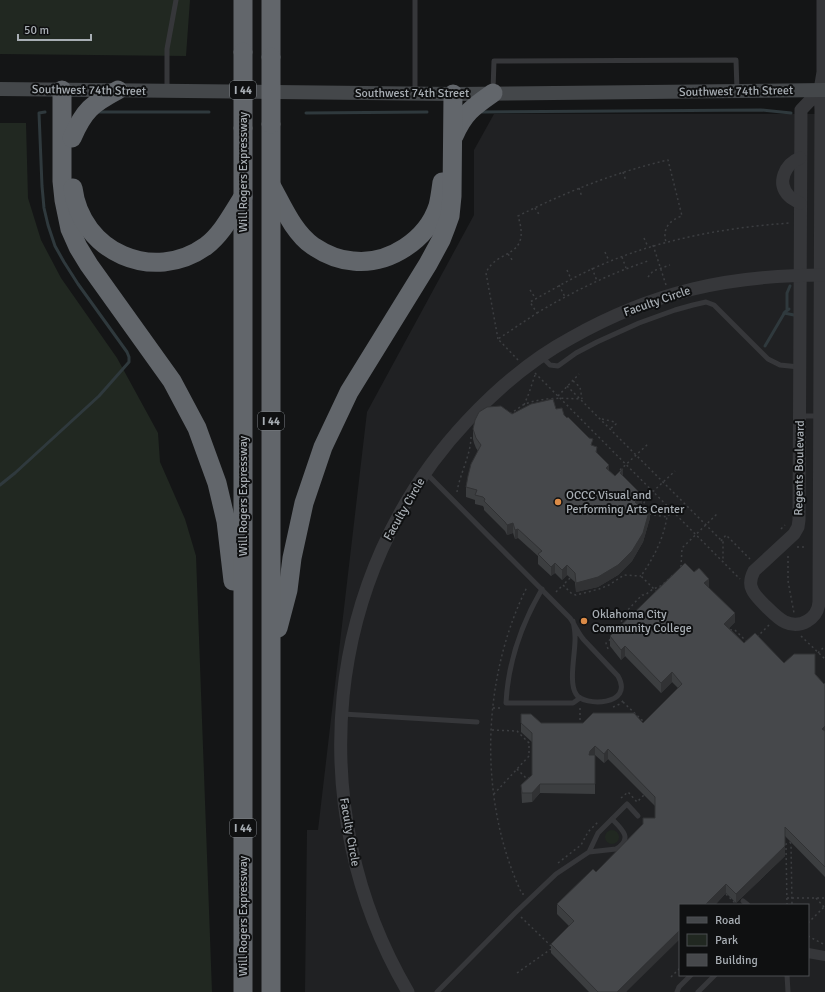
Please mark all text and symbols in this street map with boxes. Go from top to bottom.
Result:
scale bar [18,16,91,42]
text: 50 m [24,23,49,38]
road number: I 44 [230,81,256,99]
street label: Southwest 74th Street [32,82,146,99]
street label: Southwest 74th Street [679,83,793,100]
street label: Southwest 74th Street [355,86,469,101]
street label: Will Rogers Expressway [236,111,251,232]
street label: Faculty Circle [622,283,693,320]
road number: I 44 [258,412,284,430]
street label: Regents Boulevard [791,420,808,516]
street label: Will Rogers Expressway [236,435,251,556]
street label: Faculty Circle [381,475,428,543]
place label: OCCC Visual and Performing Arts Center [566,488,685,517]
marker: OCCC Visual and Performing Arts Center [553,497,563,507]
place label: Oklahoma City Community College [592,607,692,636]
marker: Oklahoma City Community College [579,616,589,626]
street label: Faculty Circle [336,796,363,868]
road number: I 44 [230,819,256,837]
street label: Will Rogers Expressway [236,855,251,976]
legend [679,904,809,976]
text: Road [715,913,741,928]
text: Park [715,933,738,948]
text: Building [715,953,758,968]

